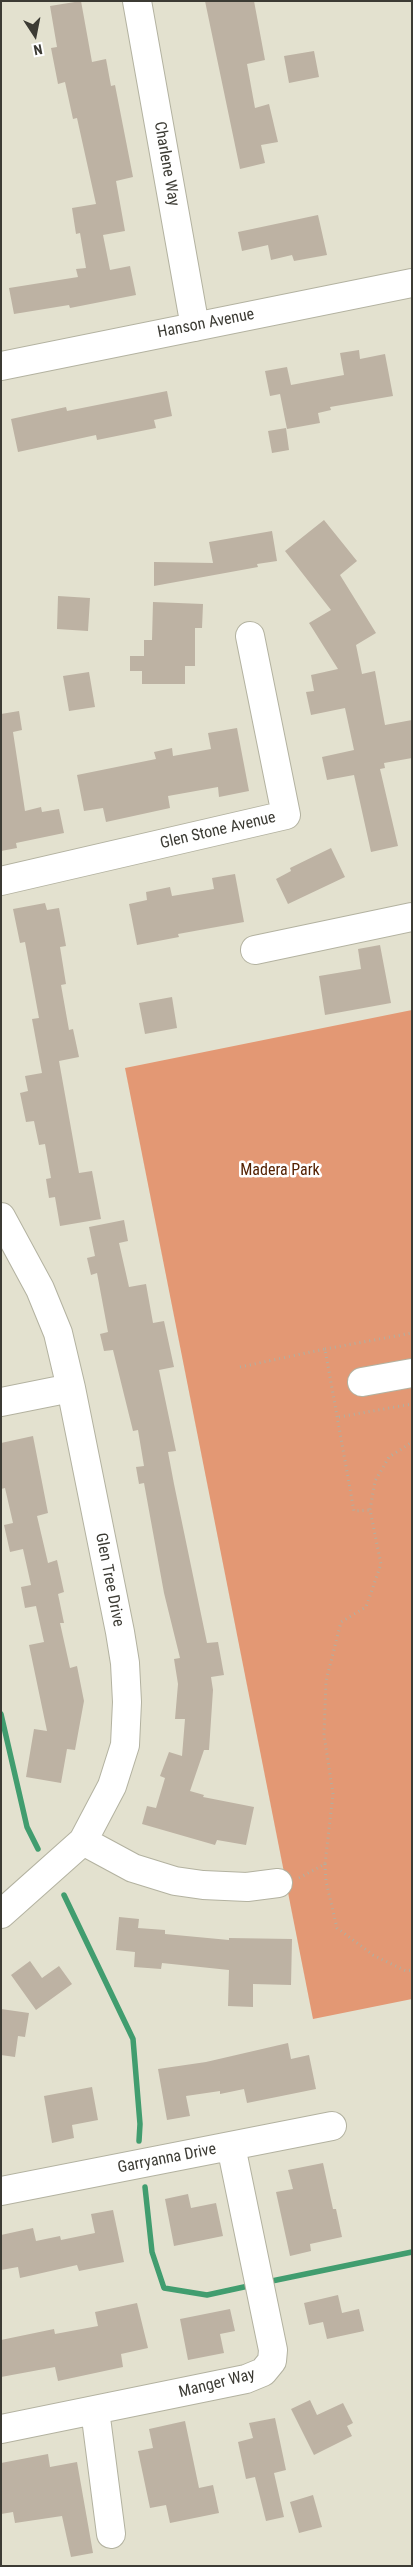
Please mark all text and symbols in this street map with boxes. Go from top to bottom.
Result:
north arrow [10,10,60,60]
text: N [32,41,44,58]
street label: Charlene Way [149,120,183,208]
street label: Hanson Avenue [156,305,256,343]
street label: Glen Stone Avenue [158,808,278,854]
park label: Madera Park [240,1161,320,1181]
street label: Glen Tree Drive [91,1531,127,1629]
street label: Garryanna Drive [116,2140,218,2178]
street label: Manger Way [177,2365,257,2403]

